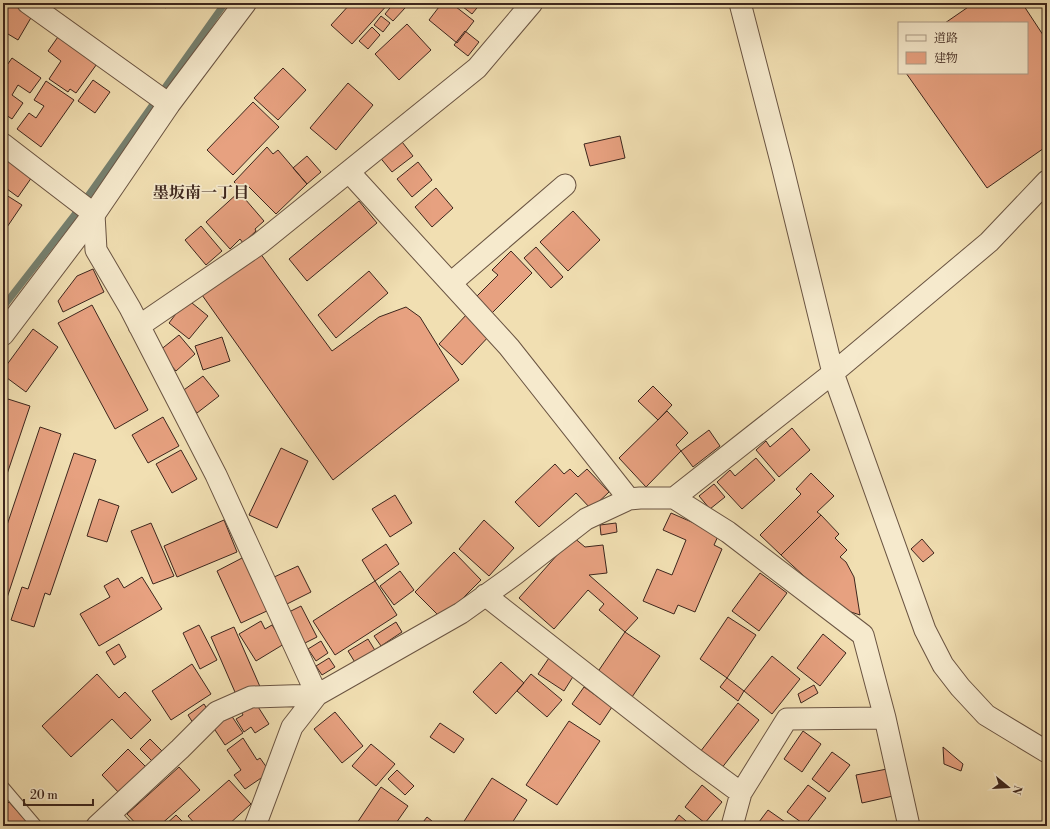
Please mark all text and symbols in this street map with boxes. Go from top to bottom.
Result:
legend [898,22,1028,74]
text: 道路 [934,31,958,46]
text: 建物 [934,51,958,66]
district label: 墨坂南一丁目 [153,183,249,203]
north arrow [988,767,1028,807]
scale bar [24,781,93,807]
text: N [1008,783,1025,796]
text: 20 m [30,788,58,803]

